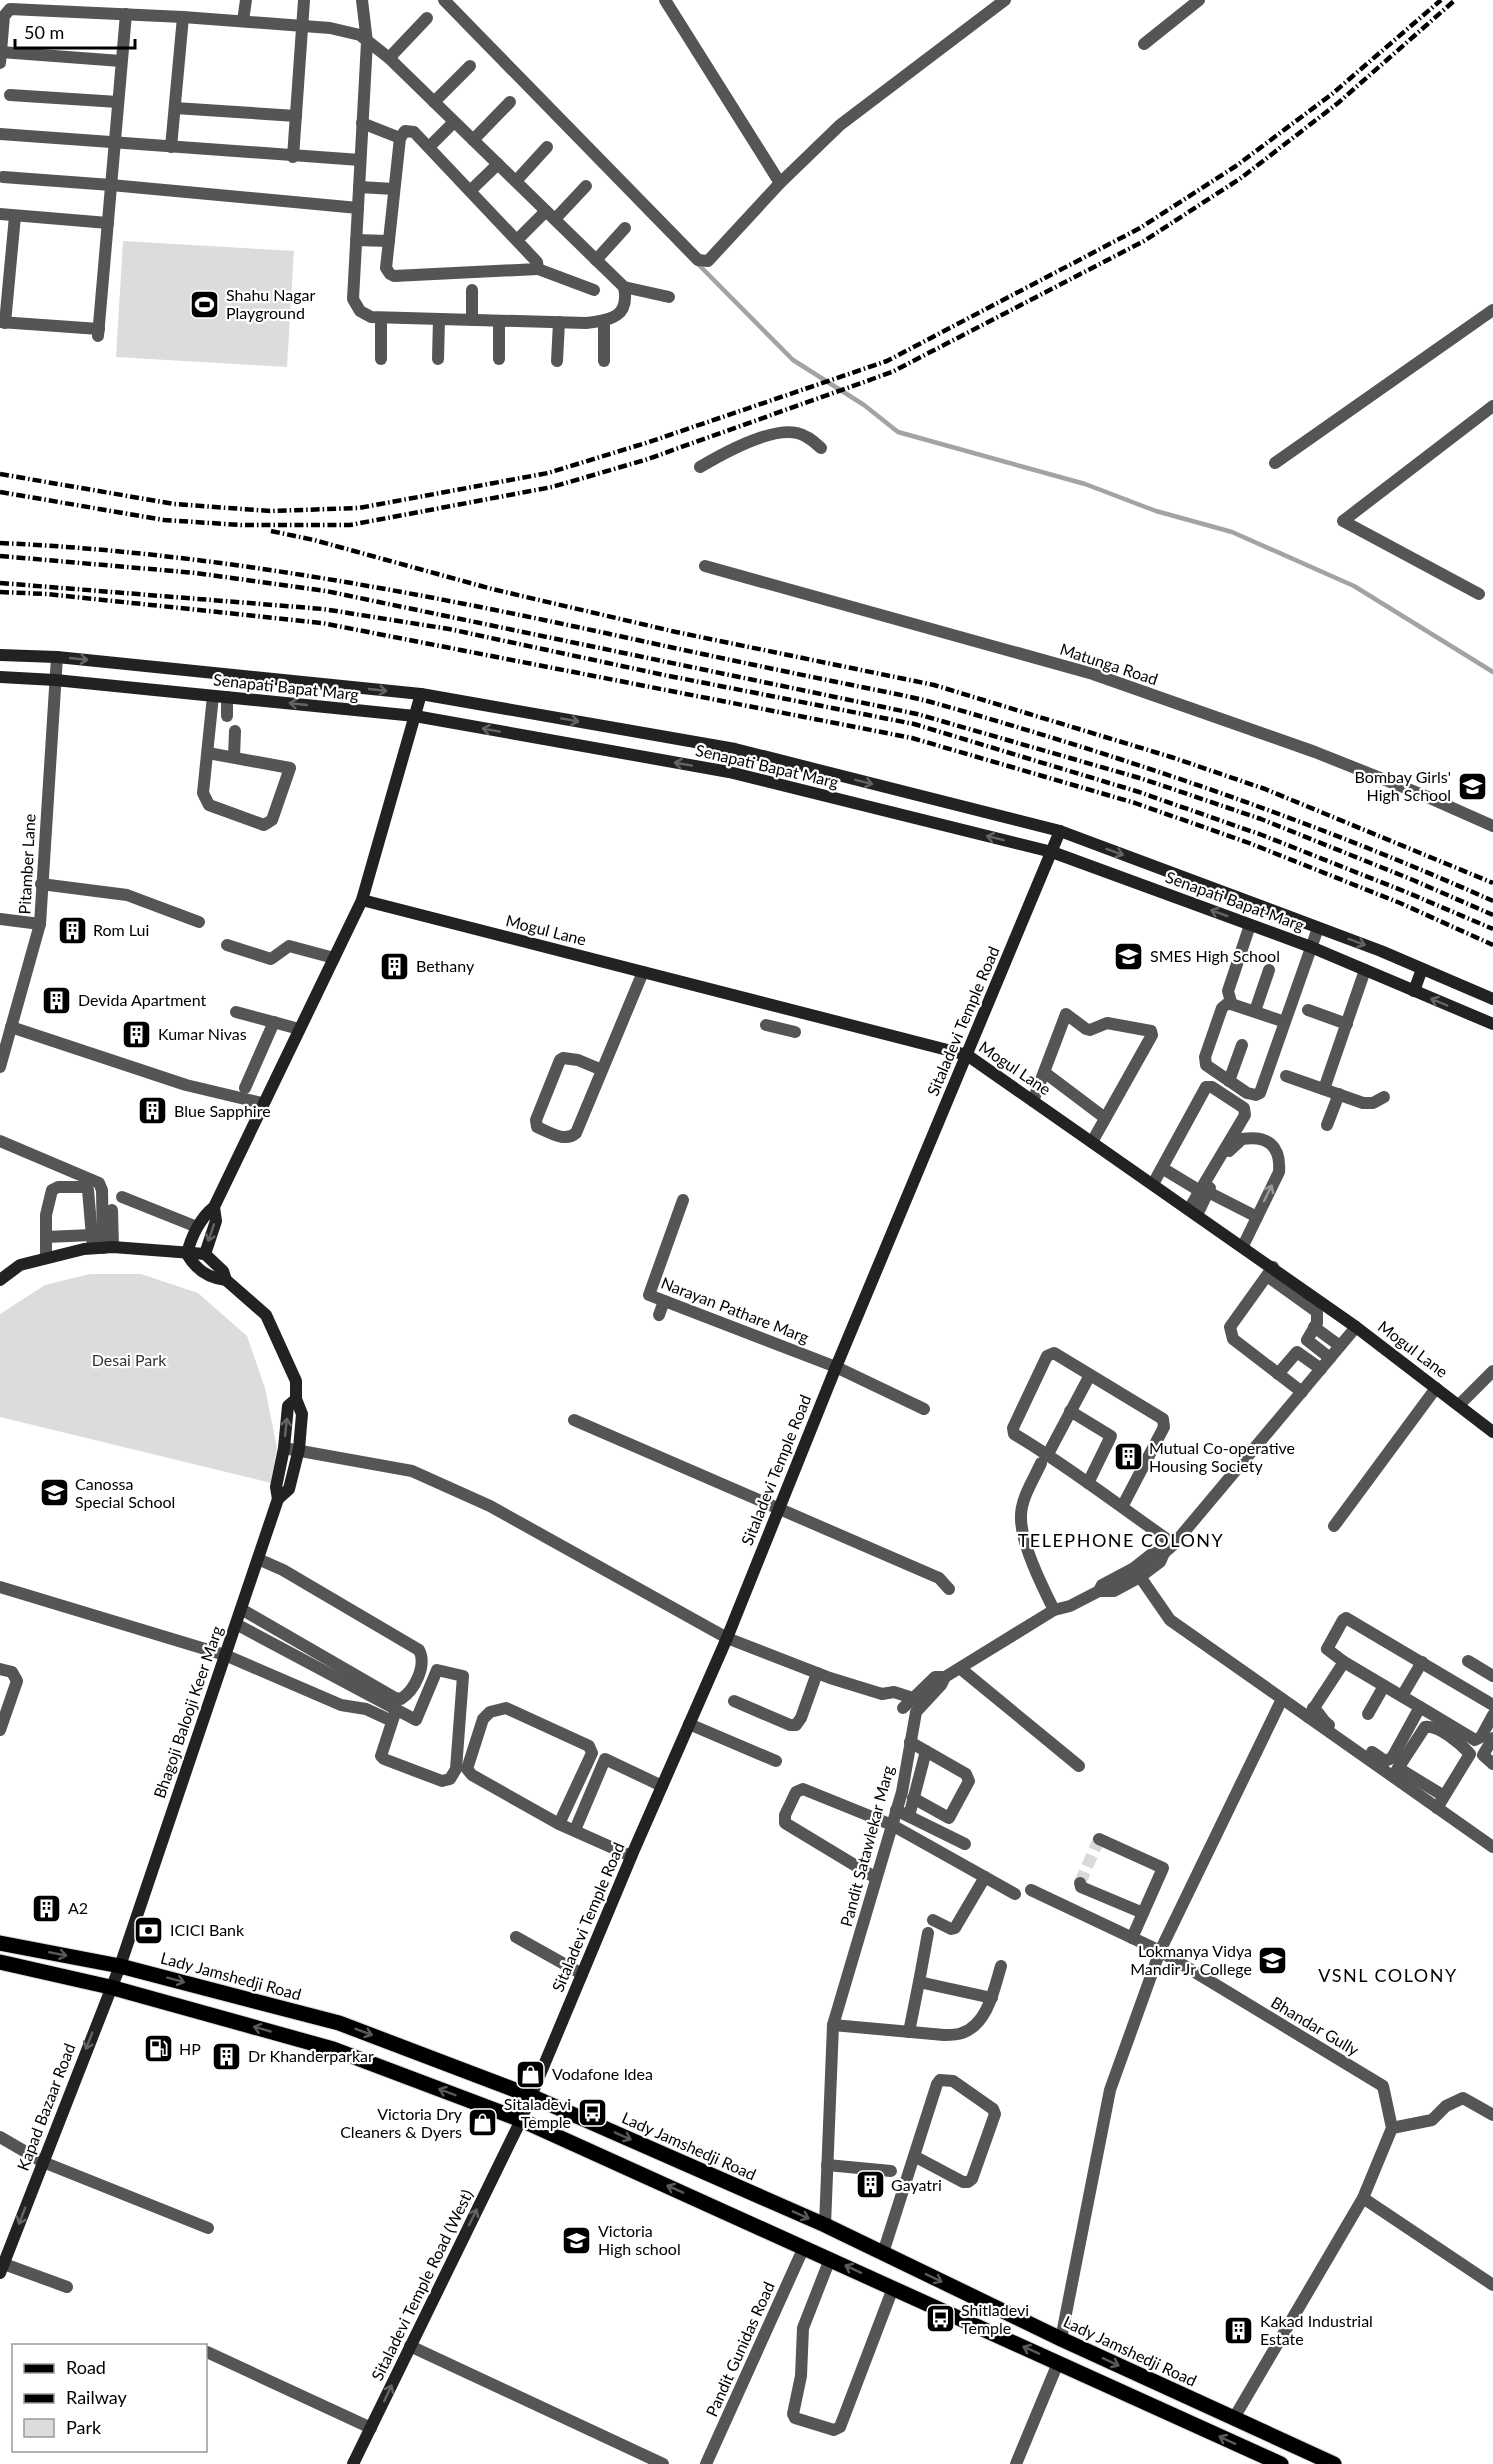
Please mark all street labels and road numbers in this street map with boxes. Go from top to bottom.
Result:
street label: Matunga Road [1058,639,1161,688]
street label: Senapati Bapat Marg [212,669,360,704]
street label: Senapati Bapat Marg [694,740,840,791]
street label: Pitamber Lane [14,813,39,915]
street label: Senapati Bapat Marg [1163,867,1307,934]
street label: Mogul Lane [504,910,588,949]
street label: Sitaladevi Temple Road [922,943,1003,1098]
street label: Mogul Lane [976,1037,1055,1098]
street label: Narayan Pathare Marg [659,1273,812,1347]
street label: Mogul Lane [1375,1316,1452,1381]
street label: Sitaladevi Temple Road [737,1392,814,1548]
street label: Bhagoji Balooji Keer Marg [149,1623,226,1800]
street label: Pandit Satawlekar Marg [836,1763,897,1928]
street label: Sitaladevi Temple Road [547,1839,628,1994]
street label: Lady Jamshedji Road [159,1948,303,2003]
street label: Bhandar Gully [1268,1992,1363,2060]
street label: Kapad Bazaar Road [12,2040,79,2173]
street label: Lady Jamshedji Road [619,2107,759,2184]
street label: Sitaladevi Temple Road (West) [367,2186,476,2383]
street label: Pandit Gunidas Road [701,2278,778,2419]
street label: Lady Jamshedji Road [1061,2311,1200,2390]

